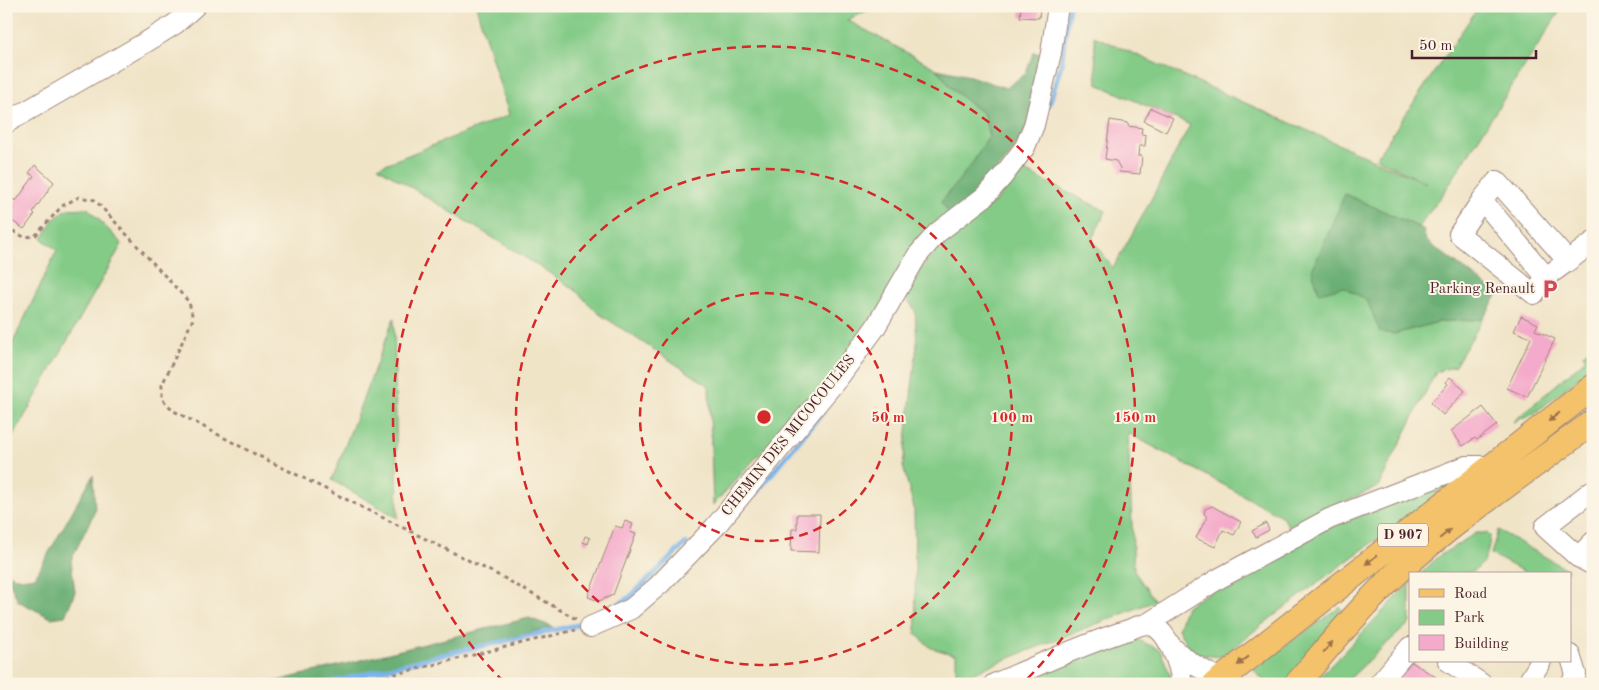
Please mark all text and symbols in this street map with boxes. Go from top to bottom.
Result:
scale bar [1412,28,1535,60]
text: 50 m [1419,39,1453,54]
parking icon: Parking Renault [1539,278,1561,300]
place label: Parking Renault [1429,282,1535,297]
street label: CHEMIN DES MICOCOULES [719,353,859,519]
centre of rings [755,408,773,426]
text: 50 m [871,411,905,426]
text: 100 m [991,411,1033,426]
text: 150 m [1114,411,1156,426]
one-way arrow [1548,411,1561,422]
road number: D 907 [1378,524,1428,546]
one-way arrow [1438,528,1451,539]
one-way arrow [1365,555,1378,566]
legend [1409,572,1572,662]
text: Road [1454,587,1488,602]
text: Park [1454,611,1485,626]
text: Building [1454,637,1509,652]
one-way arrow [1322,641,1334,653]
one-way arrow [1237,655,1250,666]

